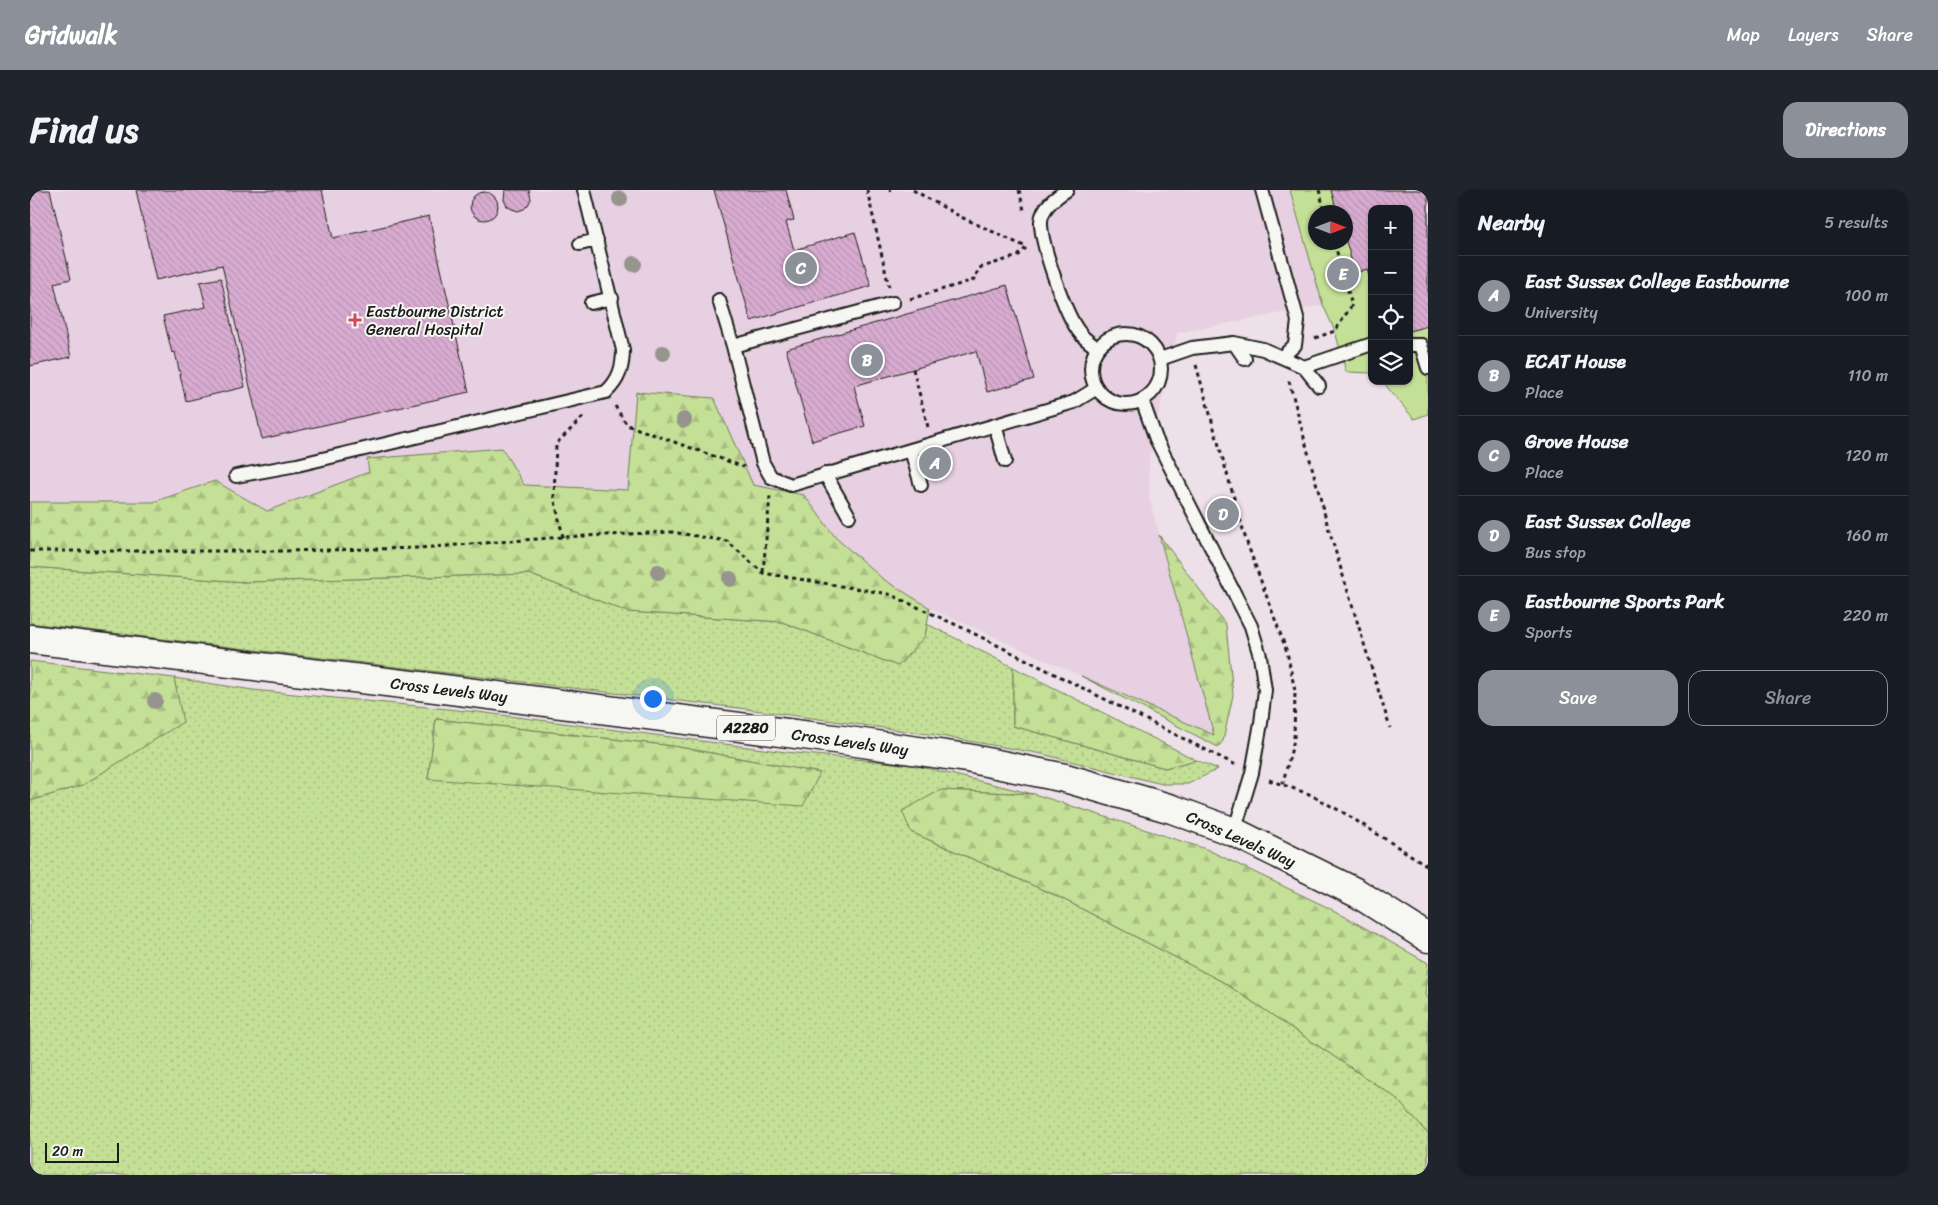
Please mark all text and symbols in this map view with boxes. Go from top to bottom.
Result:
text: Gridwalk [25,14,117,56]
text: Map [1727,19,1760,51]
text: Layers [1788,19,1839,51]
text: Share [1867,19,1913,51]
text: Find us [30,99,138,161]
button: Directions [1783,102,1908,158]
text: Nearby [1478,204,1544,242]
north arrow [1308,205,1353,250]
map controls [1368,205,1413,385]
button: + [1368,205,1413,250]
text: 5 results [1824,208,1888,237]
pin: C [785,249,817,287]
button: − [1368,250,1413,295]
pin: E [1327,255,1359,293]
text: East Sussex College Eastbourne [1525,265,1789,298]
text: A [1489,281,1499,310]
text: 100 m [1844,281,1888,310]
button: locate [1368,295,1413,340]
place label: Eastbourne District General Hospital [366,297,504,344]
text: University [1525,298,1598,327]
marker: Eastbourne District General Hospital [348,313,362,327]
button: layers [1368,340,1413,385]
pin: B [851,341,883,379]
text: ECAT House [1525,345,1626,378]
text: B [1489,361,1499,390]
text: 110 m [1848,361,1888,390]
text: Place [1525,378,1564,407]
text: Grove House [1525,425,1628,458]
text: C [1489,441,1499,470]
text: 120 m [1845,441,1888,470]
pin: A [919,444,951,482]
text: Place [1525,458,1564,487]
pin: D [1207,495,1239,533]
text: East Sussex College [1525,505,1690,538]
text: D [1489,521,1499,550]
text: 160 m [1845,521,1888,550]
text: Bus stop [1525,538,1586,567]
text: Eastbourne Sports Park [1525,585,1724,618]
text: E [1490,601,1498,630]
text: 220 m [1843,601,1888,630]
text: Sports [1525,618,1572,647]
street label: Cross Levels Way [389,668,510,712]
button: Save [1478,670,1678,726]
button: Share [1688,670,1888,726]
your location [640,686,666,712]
road number: A2280 [717,716,775,740]
street label: Cross Levels Way [790,719,911,765]
street label: Cross Levels Way [1181,802,1301,876]
text: 20 m [52,1139,83,1164]
scale bar [45,1140,119,1163]

